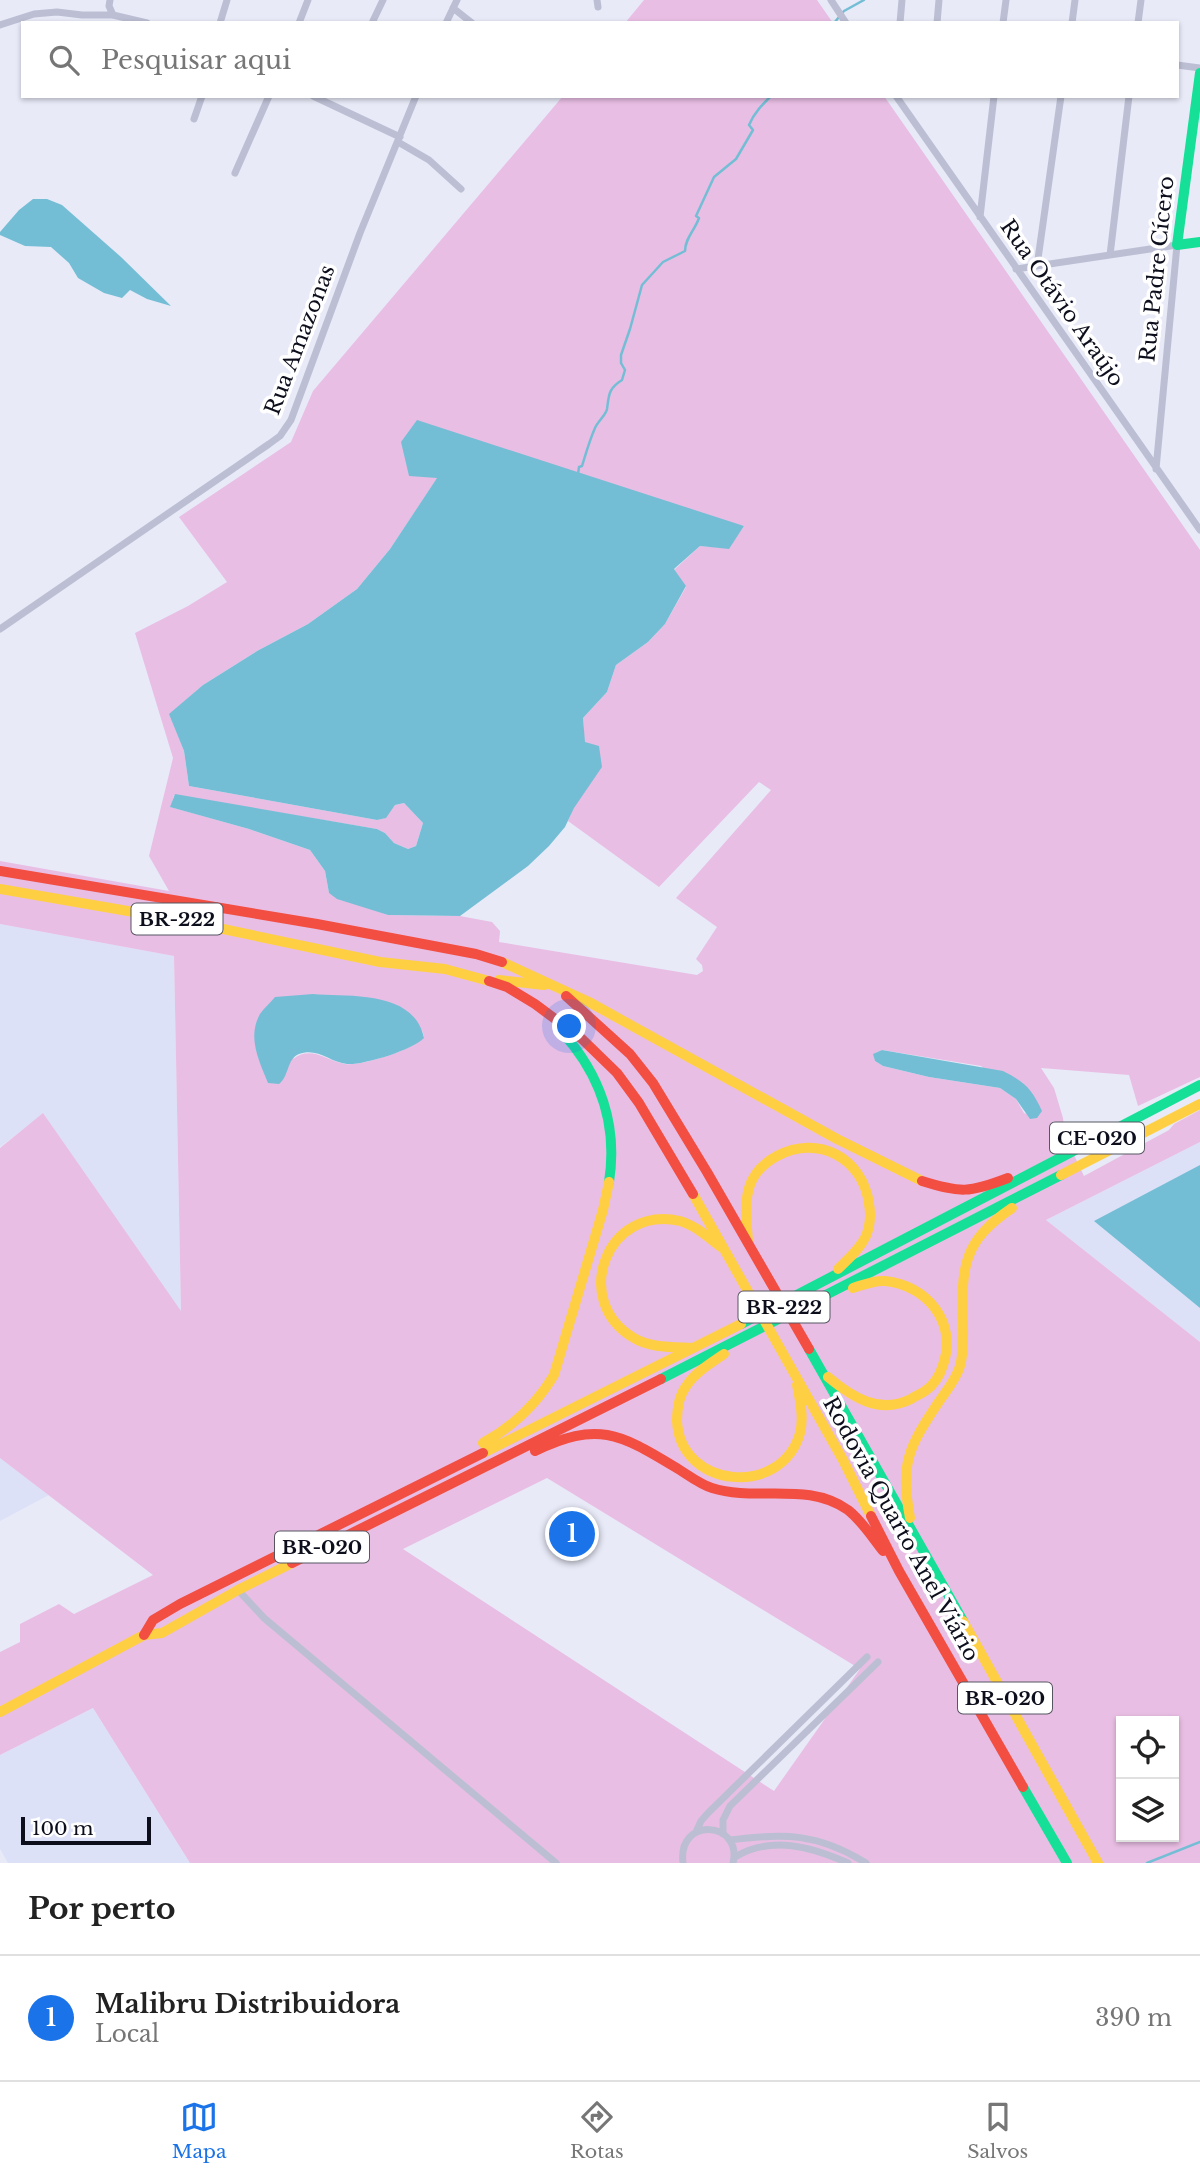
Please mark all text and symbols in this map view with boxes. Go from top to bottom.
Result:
search box [21,21,1179,98]
icon: search [45,41,83,79]
text: Pesquisar aqui [101,44,291,76]
street label: Rua Padre Cícero [1134,175,1180,363]
street label: Rua Otávio Araújo [995,214,1129,392]
street label: Rua Amazonas [259,261,341,419]
road number: BR-222 [132,903,222,934]
your location [552,1009,586,1043]
road number: CE-020 [1050,1122,1144,1154]
road number: BR-222 [738,1292,830,1322]
street label: Rodovia Quarto Anel Viário [817,1392,985,1666]
pin: 1 [549,1508,595,1560]
road number: BR-020 [275,1532,369,1562]
road number: BR-020 [958,1682,1052,1714]
map controls [1116,1716,1179,1842]
button: locate [1116,1716,1179,1779]
button: layers [1116,1779,1179,1842]
scale bar [21,1814,150,1846]
text: 100 m [32,1817,93,1840]
text: Por perto [28,1890,176,1927]
text: Malibru Distribuidora [95,1988,400,2020]
text: 1 [46,2004,56,2032]
text: 390 m [1095,2004,1172,2032]
text: Local [95,2020,159,2048]
tab: Mapa [172,2098,226,2163]
tab: Rotas [570,2098,624,2163]
tab: Salvos [967,2098,1028,2163]

